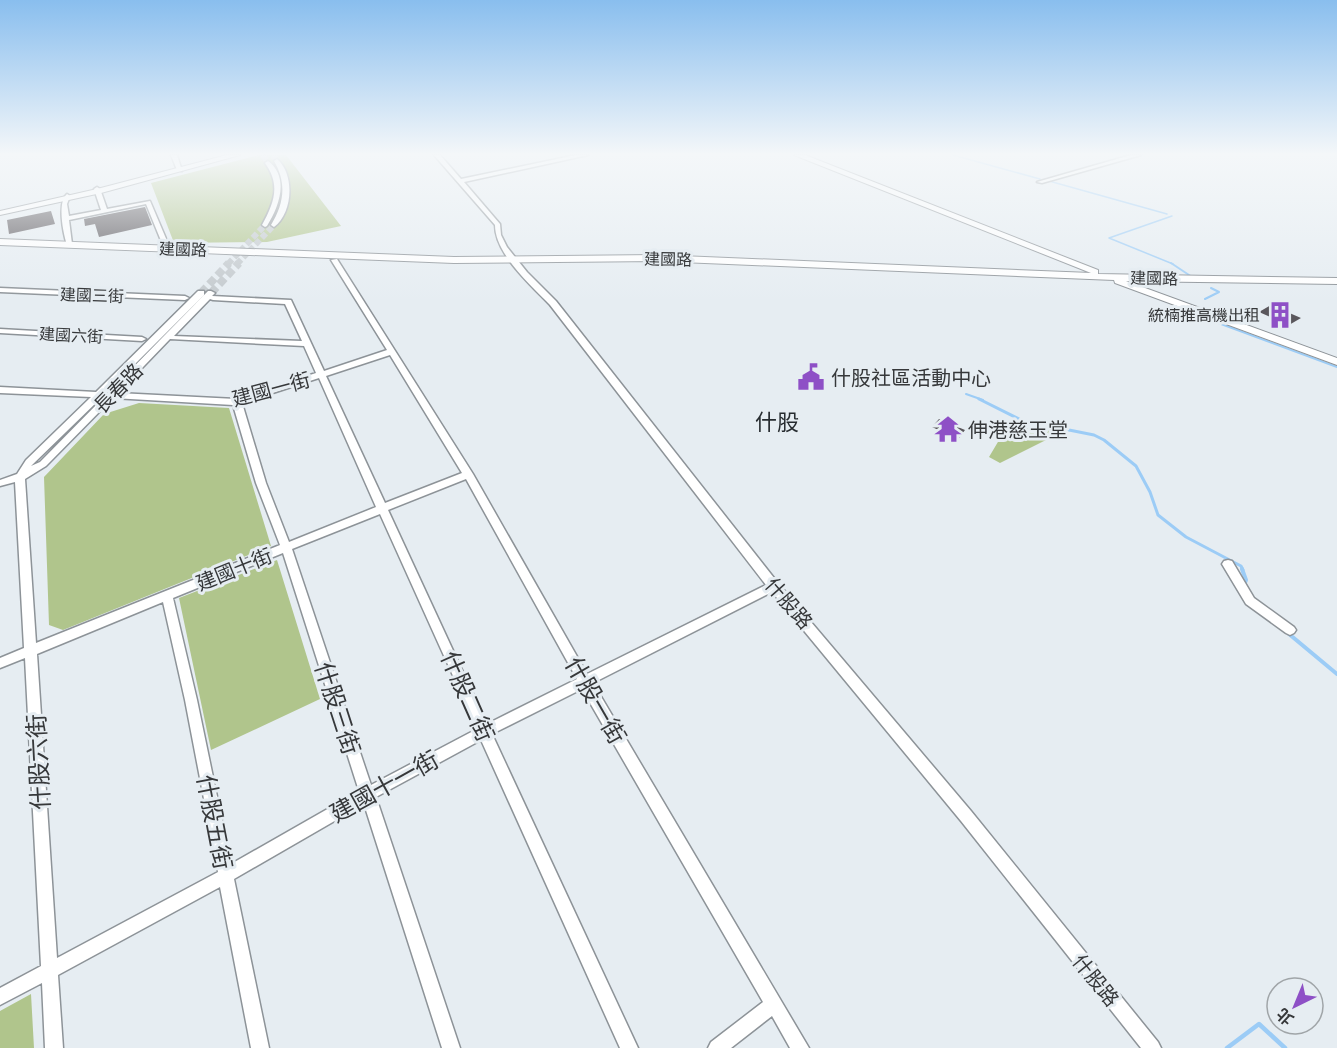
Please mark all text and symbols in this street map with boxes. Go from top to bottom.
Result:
street label: 建國路 [159,238,207,260]
street label: 建國路 [644,249,692,269]
street label: 建國路 [1130,268,1178,288]
street label: 建國三街 [60,284,124,306]
building icon: 統楠推高機出租 [1265,300,1295,330]
place label: 統楠推高機出租 [1148,305,1260,325]
street label: 建國六街 [39,323,103,347]
street label: 長春路 [87,357,149,419]
public building icon: 什股社區活動中心 [796,362,826,392]
place label: 什股社區活動中心 [831,364,991,391]
street label: 建國一街 [229,366,313,412]
district label: 什股 [755,407,799,436]
temple icon: 伸港慈玉堂 [933,414,963,444]
place label: 伸港慈玉堂 [968,416,1068,443]
street label: 建國十街 [192,541,276,597]
street label: 什股路 [759,572,819,634]
street label: 什股二街 [434,646,502,746]
street label: 什股一街 [558,650,634,750]
street label: 什股三街 [308,657,368,759]
street label: 什股六街 [20,713,56,811]
street label: 建國十一街 [324,743,444,829]
street label: 什股五街 [190,772,240,872]
street label: 什股路 [1067,948,1125,1012]
north arrow [1265,976,1325,1036]
text: 北 [1272,1004,1297,1030]

